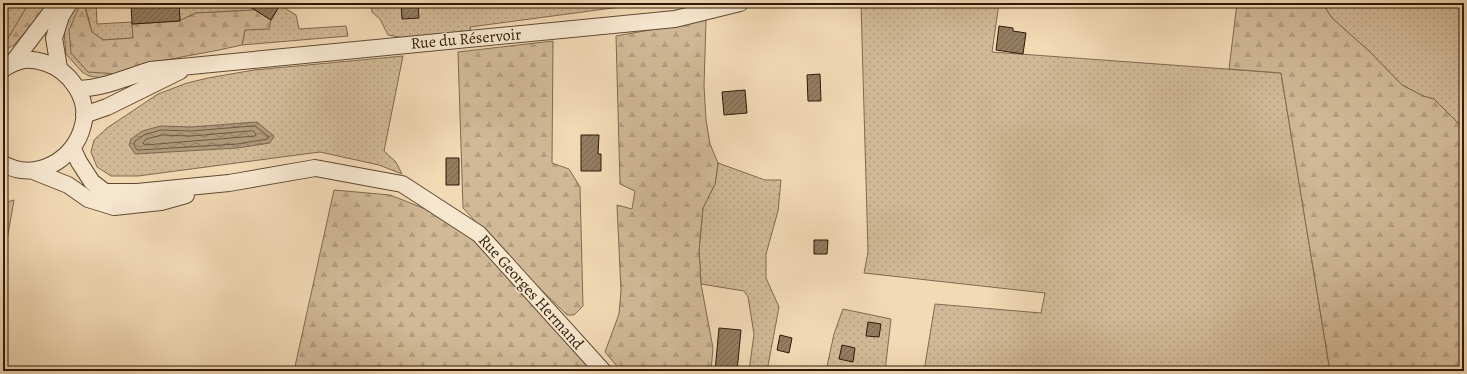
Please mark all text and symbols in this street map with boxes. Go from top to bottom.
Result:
street label: Rue du Réservoir [410,23,522,55]
street label: Rue Georges Hermand [473,230,589,355]

